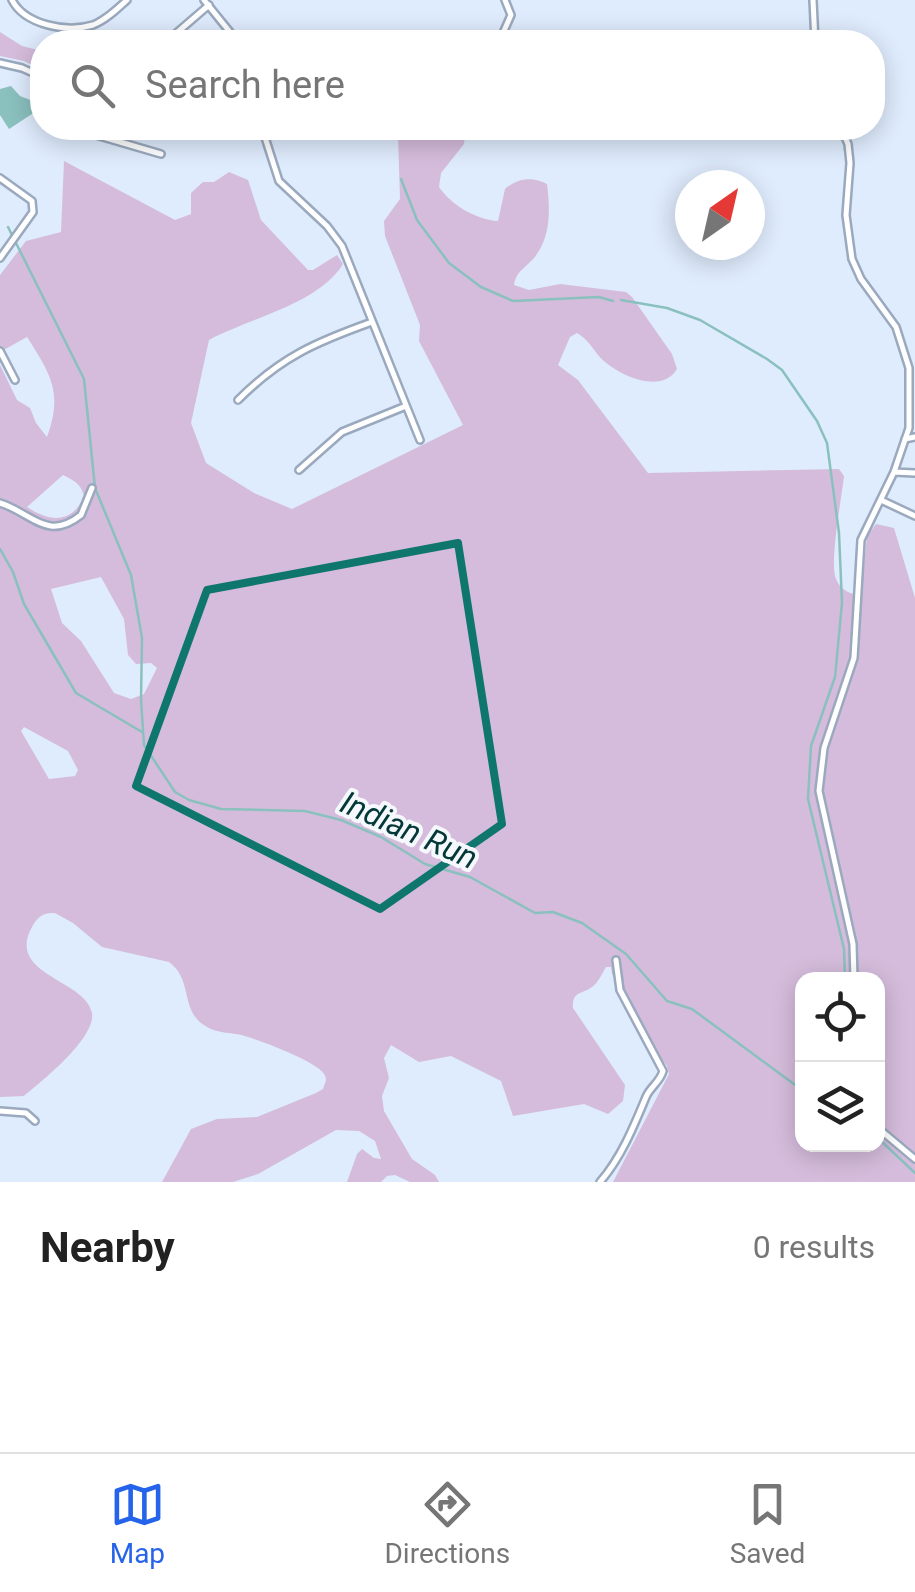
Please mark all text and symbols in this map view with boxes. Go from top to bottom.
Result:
search box [30,30,885,140]
icon: search [65,58,120,113]
text: Search here [145,63,345,107]
north arrow [675,170,765,260]
water label: Indian Run [335,783,483,877]
map controls [795,972,885,1152]
button: locate [795,972,885,1062]
button: layers [795,1062,885,1152]
text: Nearby [40,1223,175,1272]
text: 0 results [753,1228,875,1266]
tab: Map [110,1477,165,1570]
tab: Directions [384,1477,510,1570]
tab: Saved [730,1477,805,1570]

